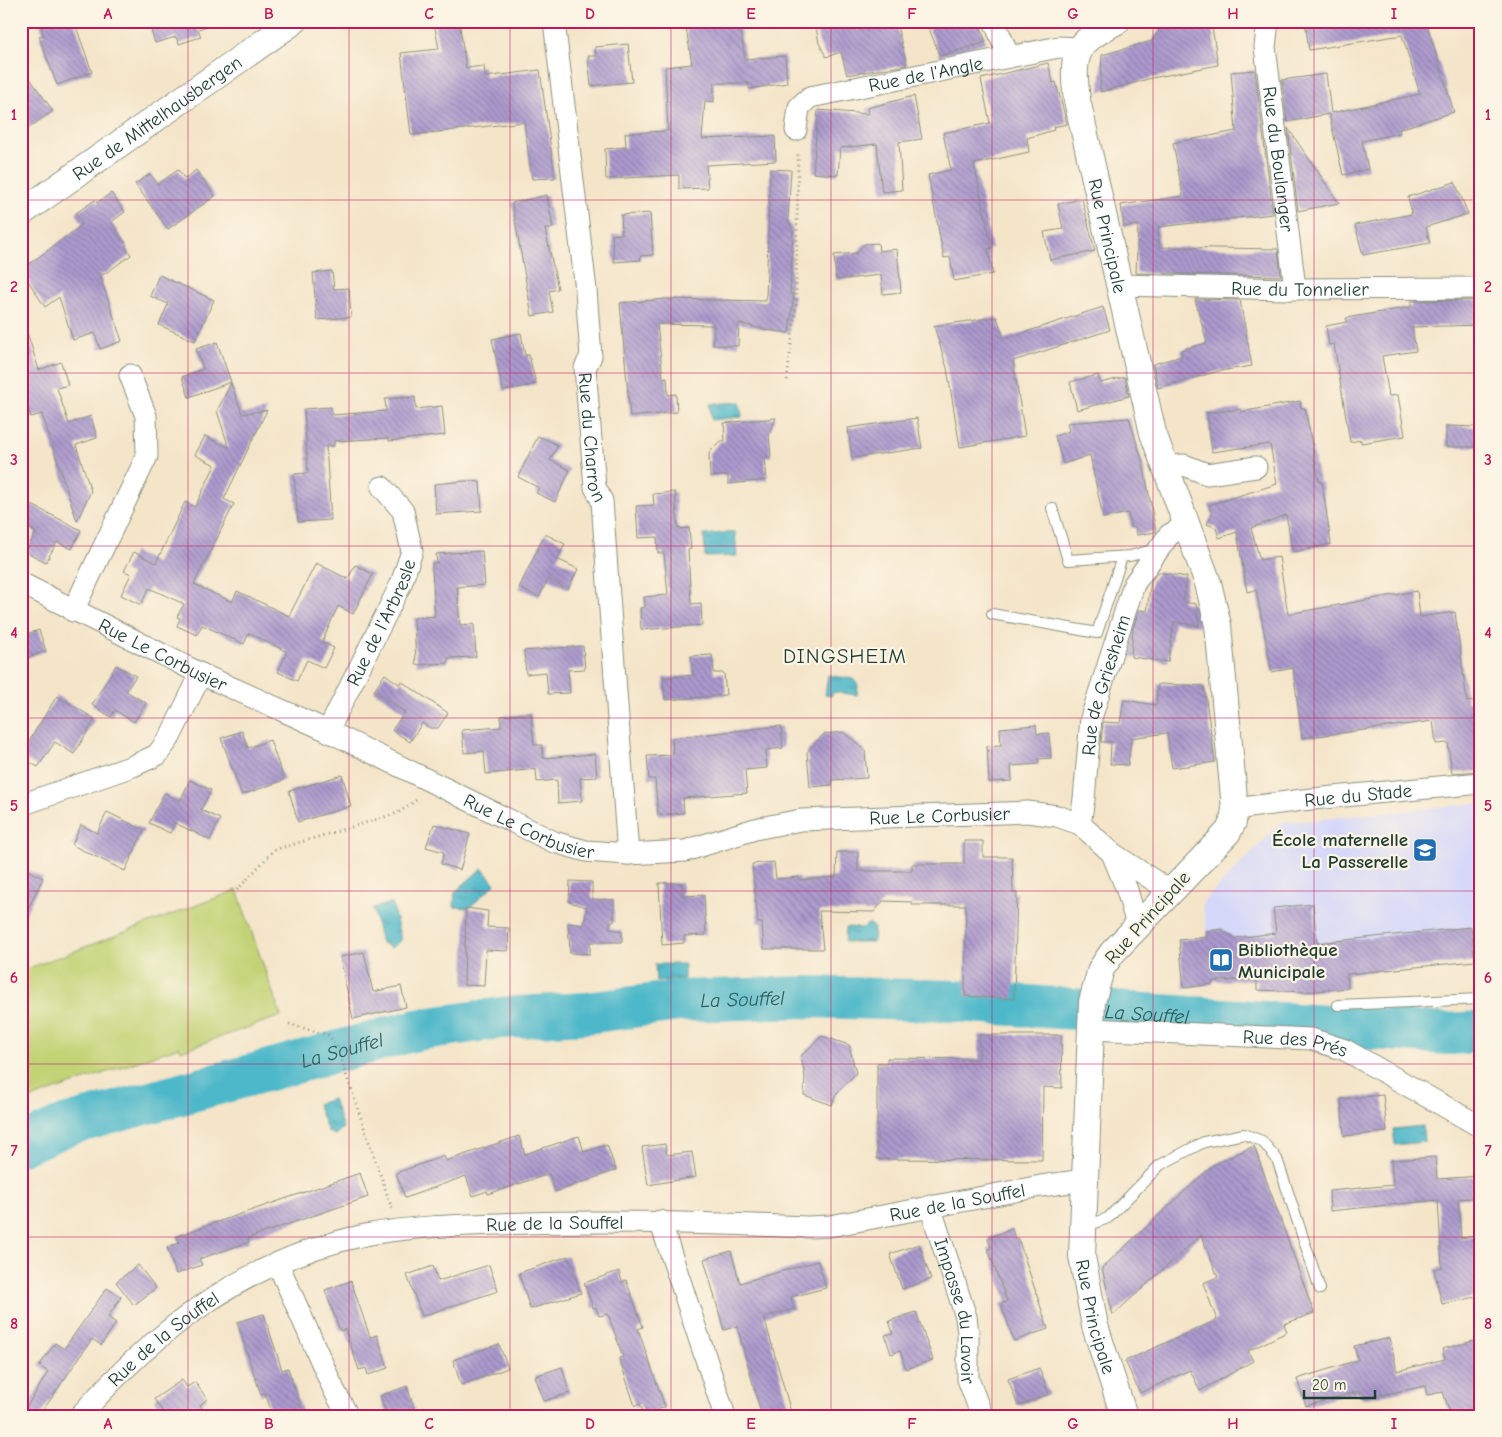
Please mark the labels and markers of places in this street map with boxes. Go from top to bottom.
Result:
place label: École maternelle La Passerelle [1272,829,1408,873]
school or university icon: École maternelle La Passerelle [1412,837,1438,863]
place label: Bibliothèque Municipale [1238,939,1338,983]
library icon: Bibliothèque Municipale [1208,947,1234,973]

